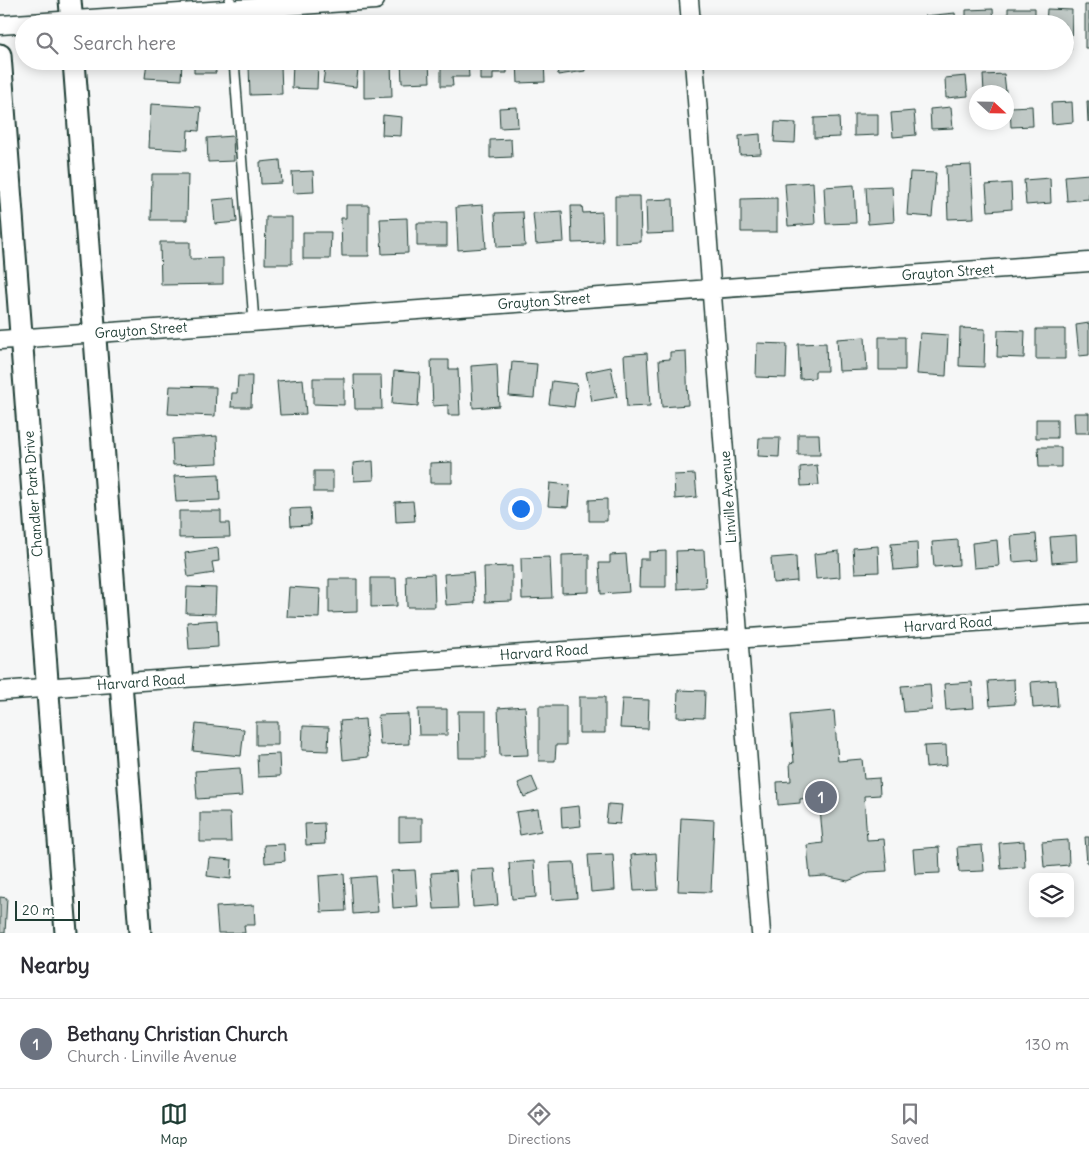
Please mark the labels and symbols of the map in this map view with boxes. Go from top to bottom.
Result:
north arrow [969,85,1014,130]
street label: Grayton Street [901,260,995,284]
street label: Grayton Street [497,289,591,313]
street label: Grayton Street [94,318,188,342]
street label: Chandler Park Drive [20,430,46,558]
street label: Linville Avenue [716,450,740,544]
your location [508,496,534,522]
street label: Harvard Road [903,612,993,636]
street label: Harvard Road [499,640,589,664]
street label: Harvard Road [96,670,186,694]
pin: 1 [805,778,837,816]
scale bar [15,898,80,921]

